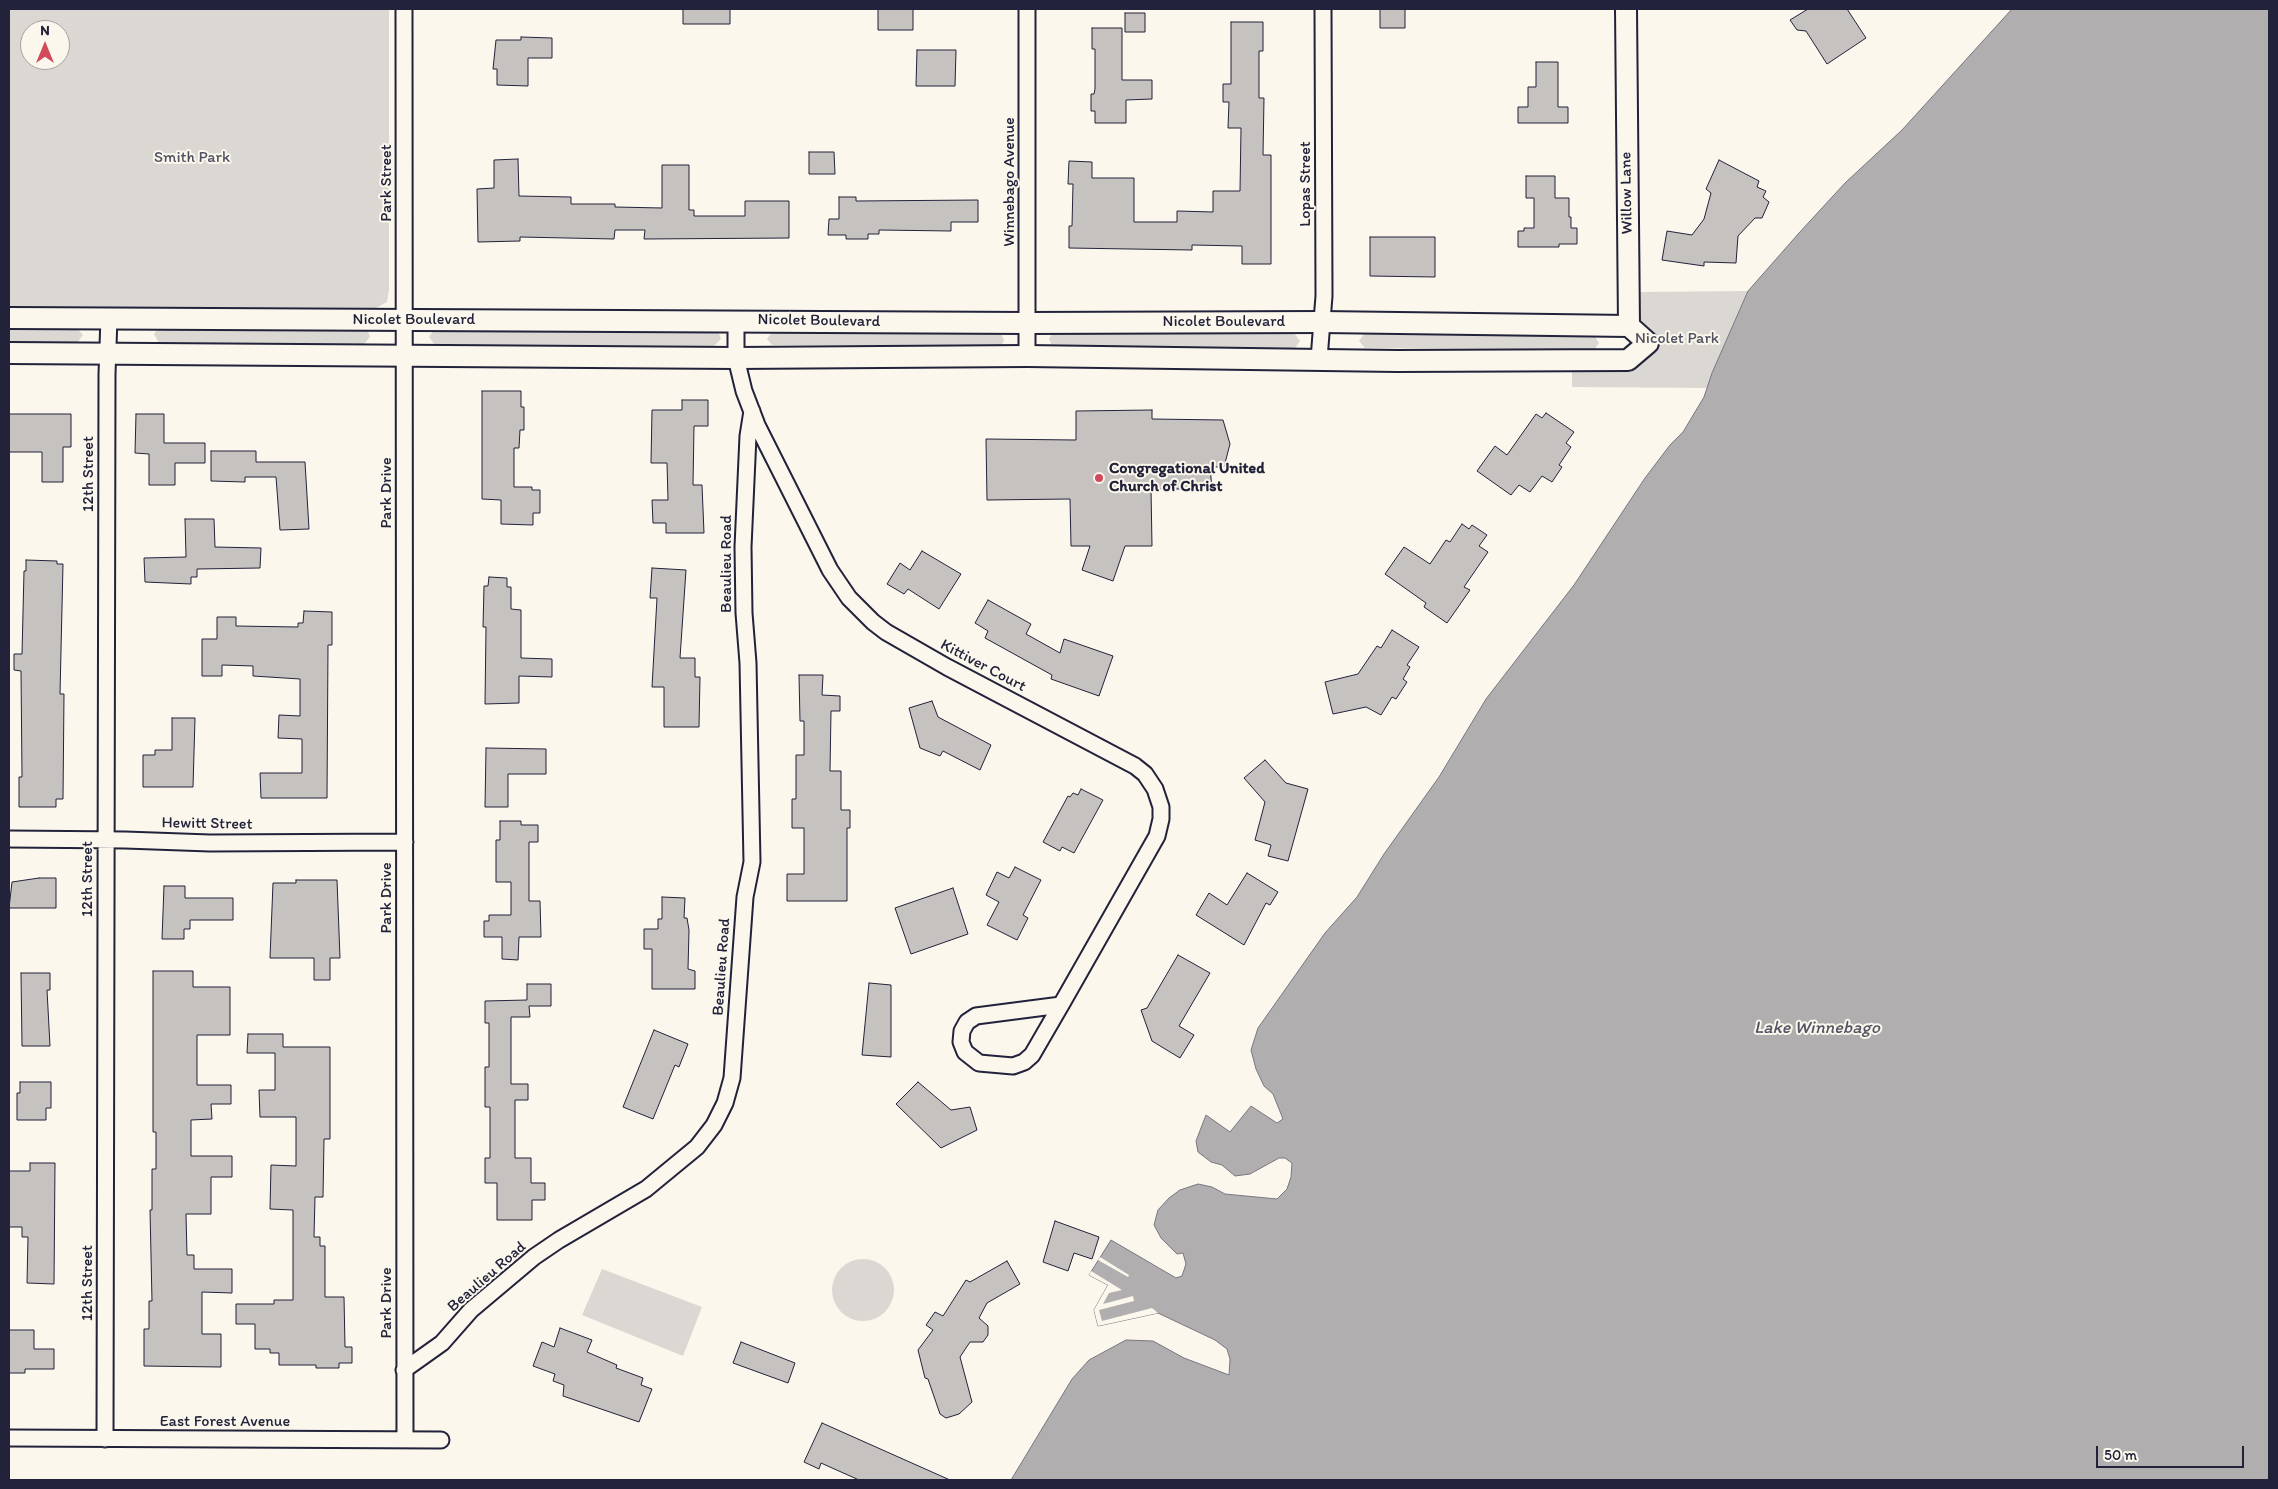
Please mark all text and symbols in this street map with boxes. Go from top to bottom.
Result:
north arrow [20,20,70,70]
text: N [40,22,50,39]
street label: Winnebago Avenue [1000,117,1020,247]
street label: Lopas Street [1296,141,1316,227]
street label: Park Street [377,144,397,222]
park label: Smith Park [154,148,230,168]
street label: Willow Lane [1617,152,1637,234]
street label: Nicolet Boulevard [353,310,475,330]
street label: Nicolet Boulevard [757,310,881,332]
street label: Nicolet Boulevard [1163,312,1285,332]
park label: Nicolet Park [1635,329,1719,349]
street label: 12th Street [79,436,99,512]
street label: Park Drive [377,457,397,529]
place label: Congregational United Church of Christ [1109,459,1265,497]
marker: Congregational United Church of Christ [1093,472,1105,484]
street label: Beaulieu Road [717,515,737,613]
street label: Kittiver Court [937,635,1029,697]
street label: Hewitt Street [161,814,253,834]
street label: 12th Street [78,841,98,917]
street label: Park Drive [377,862,397,934]
street label: Beaulieu Road [709,917,735,1017]
water label: Lake Winnebago [1754,1017,1880,1039]
street label: Beaulieu Road [444,1238,530,1316]
street label: 12th Street [78,1245,98,1321]
street label: Park Drive [377,1267,397,1339]
street label: East Forest Avenue [160,1412,290,1432]
scale bar [2098,1436,2246,1468]
text: 50 m [2104,1446,2137,1464]

